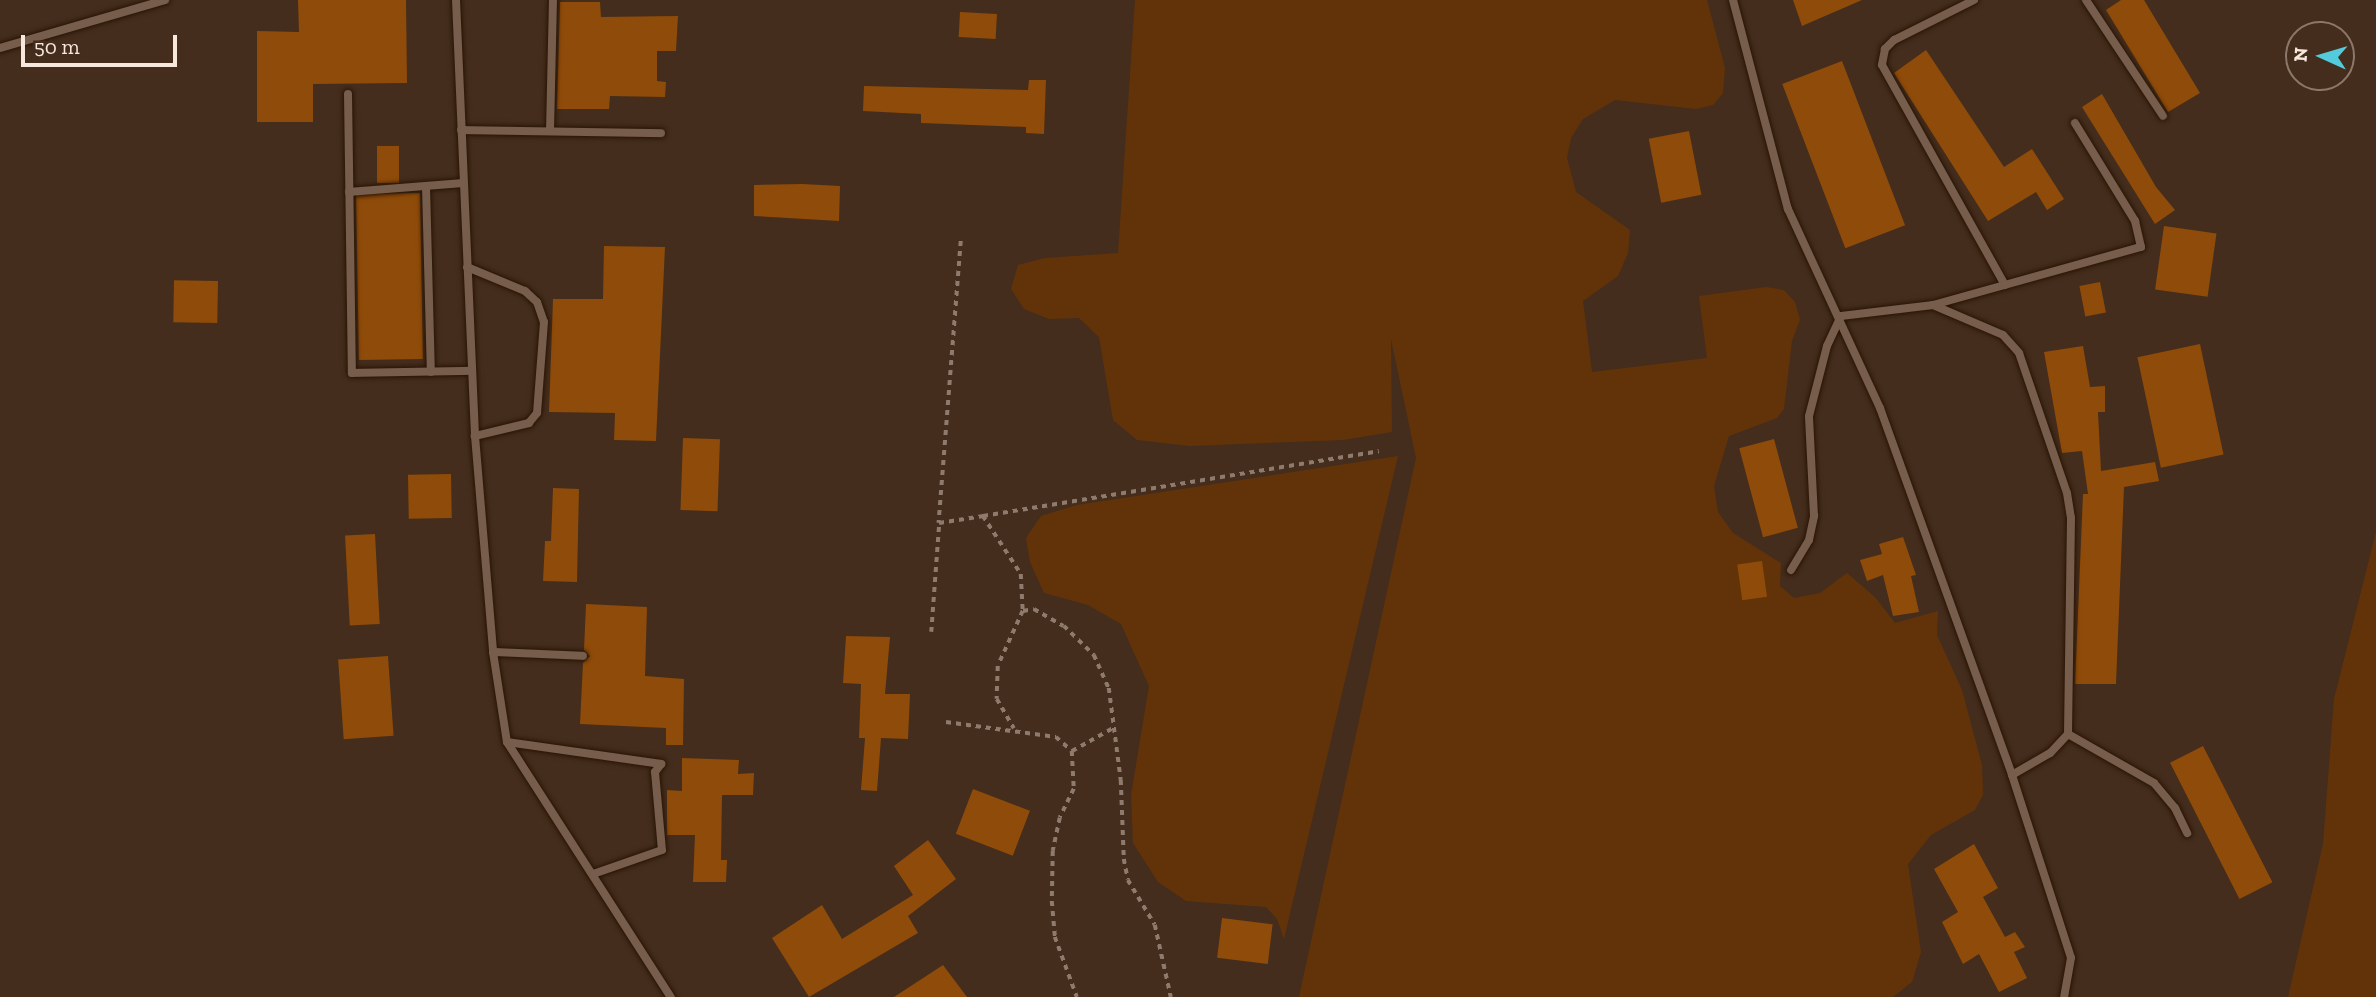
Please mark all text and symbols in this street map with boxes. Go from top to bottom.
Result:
scale bar [24,21,180,65]
north arrow [2285,21,2355,91]
text: 50 m [34,34,80,59]
text: N [2289,47,2313,63]

